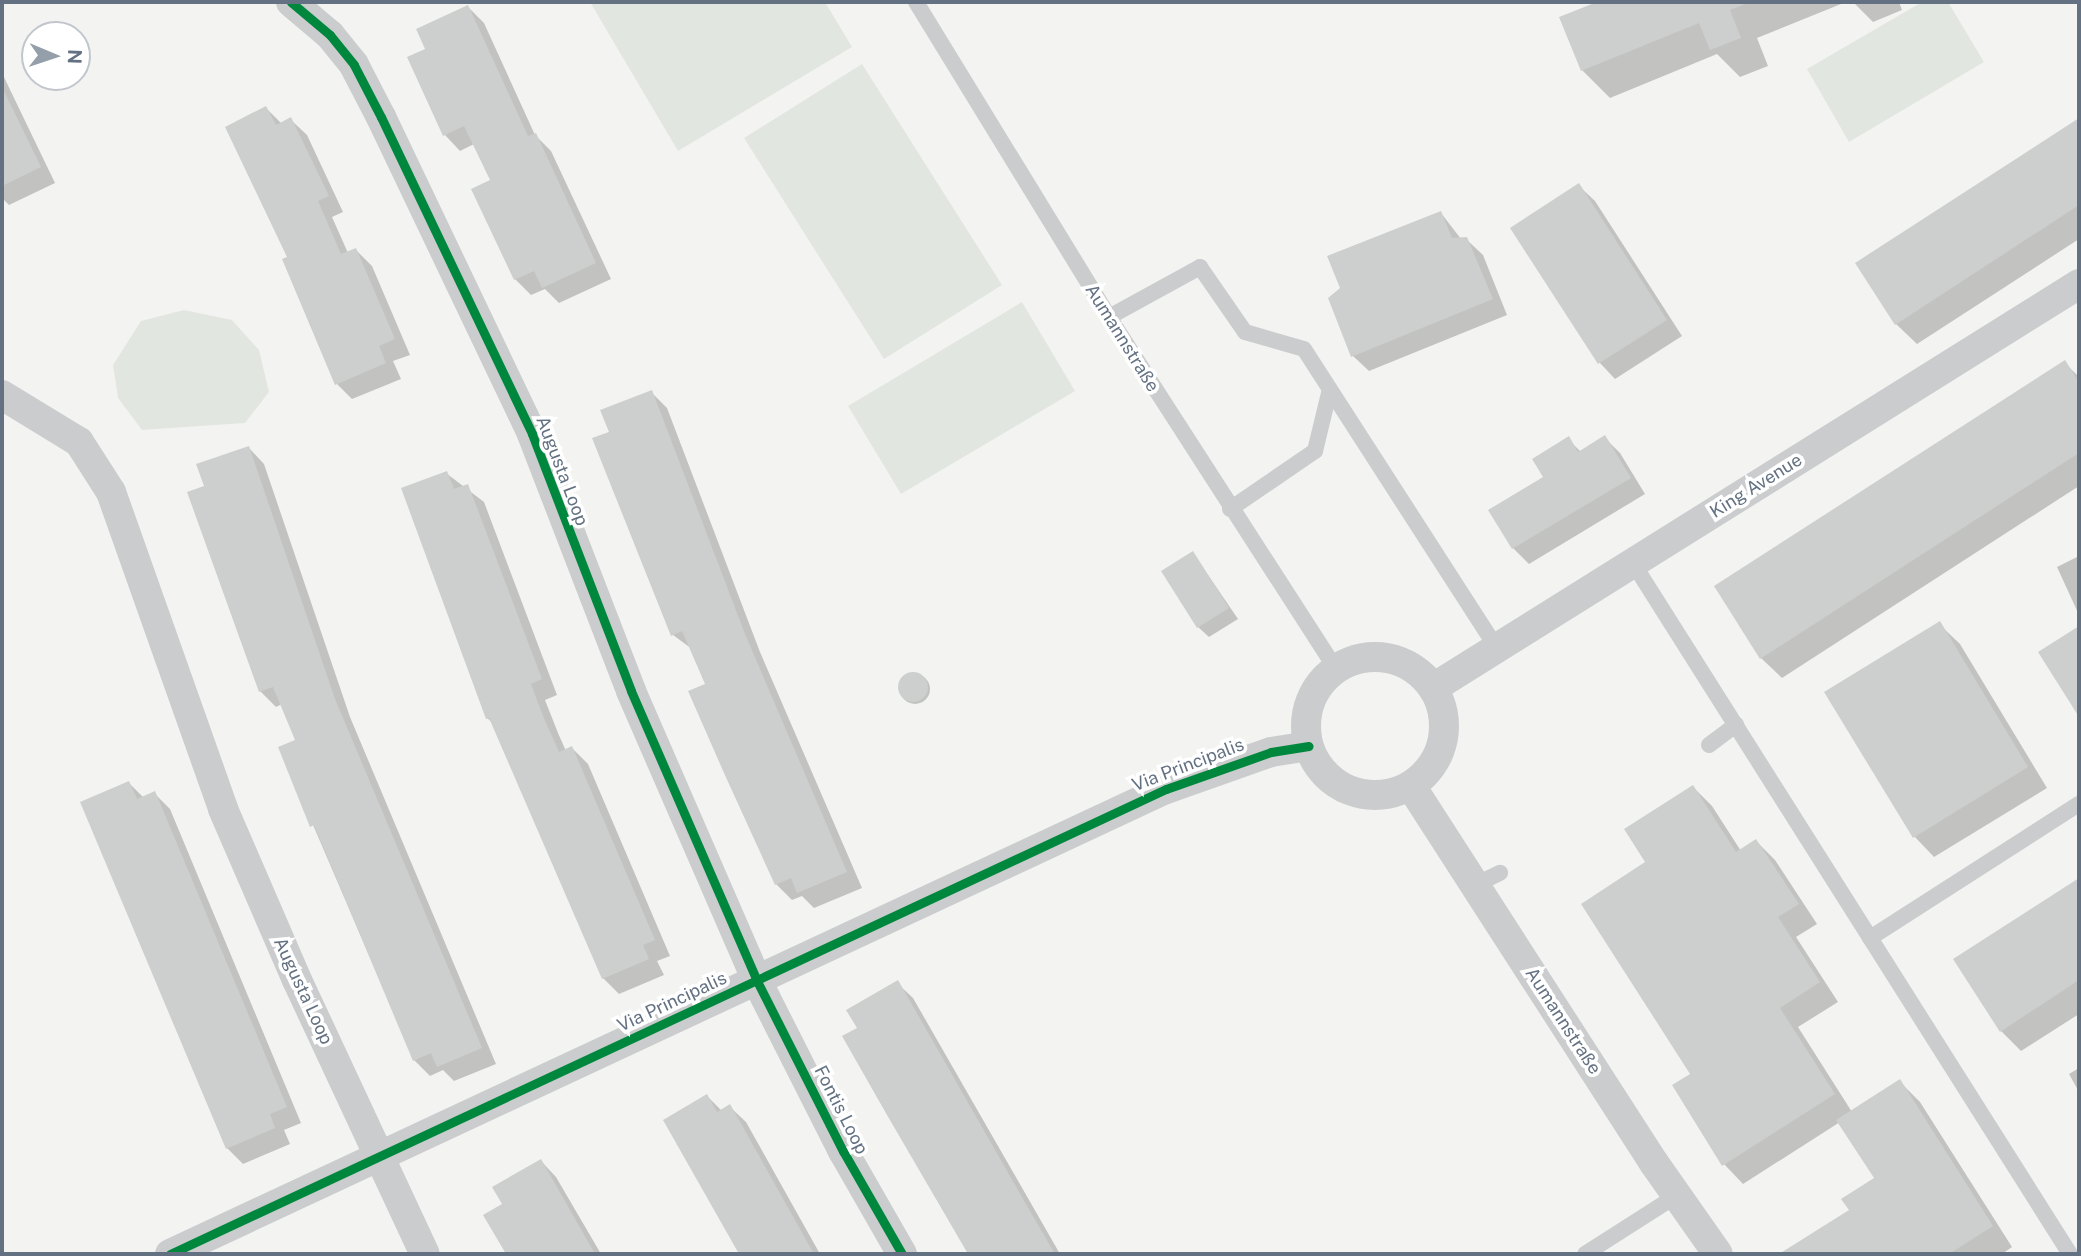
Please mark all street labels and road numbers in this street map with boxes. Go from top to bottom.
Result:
street label: Aumannstraße [1080,280,1164,396]
street label: Augusta Loop [531,413,593,529]
street label: King Avenue [1706,449,1806,523]
street label: Via Principalis [1129,734,1247,796]
street label: Augusta Loop [269,934,337,1048]
street label: Aumannstraße [1521,964,1605,1078]
street label: Via Principalis [614,967,730,1037]
street label: Fontis Loop [809,1062,873,1158]

